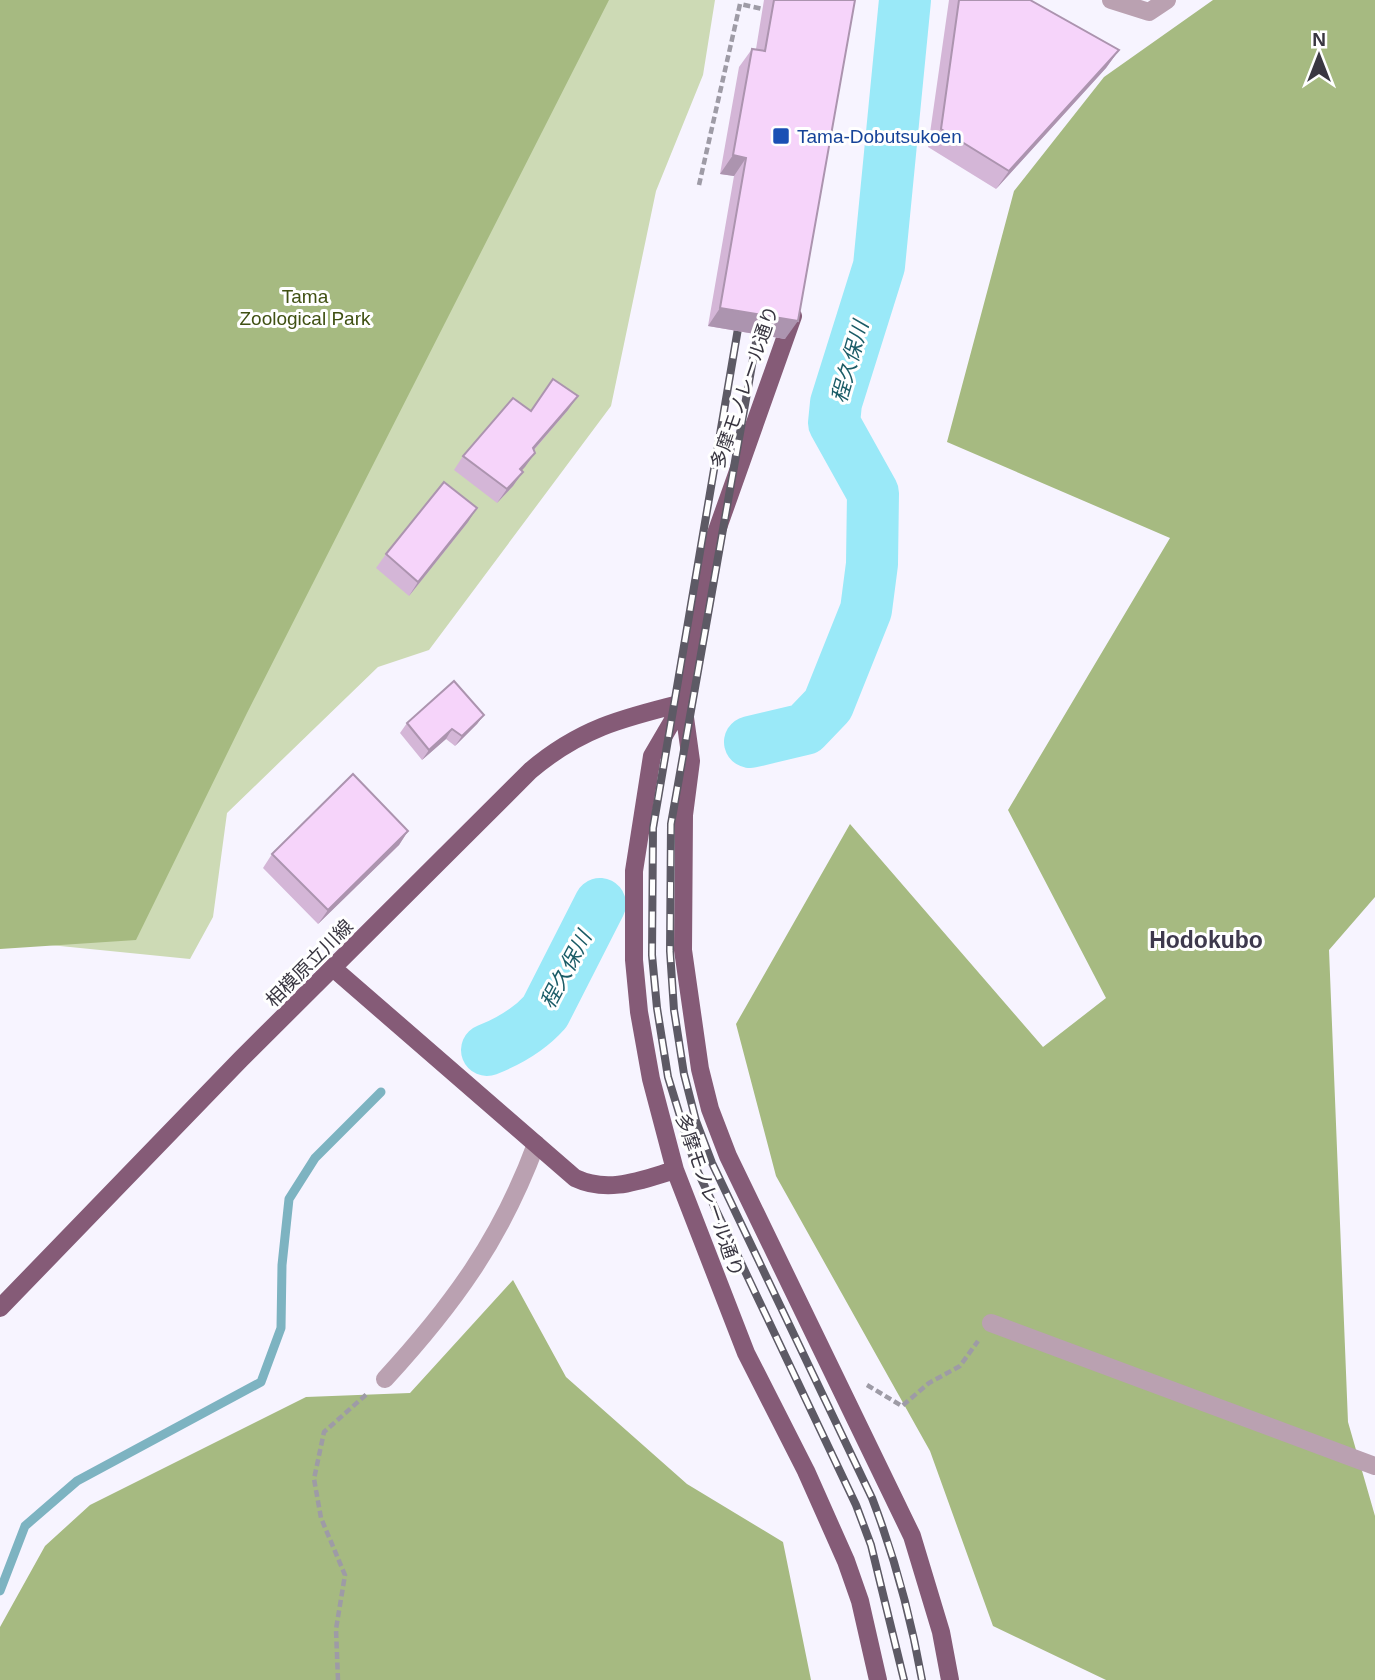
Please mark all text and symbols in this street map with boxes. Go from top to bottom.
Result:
north arrow [1284,21,1354,91]
text: N [1312,29,1326,50]
marker: Tama-Dobutsukoen [771,126,791,146]
place label: Tama-Dobutsukoen [797,126,962,147]
park label: Tama Zoological Park [240,286,371,329]
street label: 多摩モノレール通り [707,303,782,471]
water label: 程久保川 [827,316,873,405]
street label: 相模原立川線 [262,916,357,1011]
water label: 程久保川 [536,926,596,1012]
district label: Hodokubo [1149,927,1263,953]
street label: 多摩モノレール通り [672,1111,747,1279]

